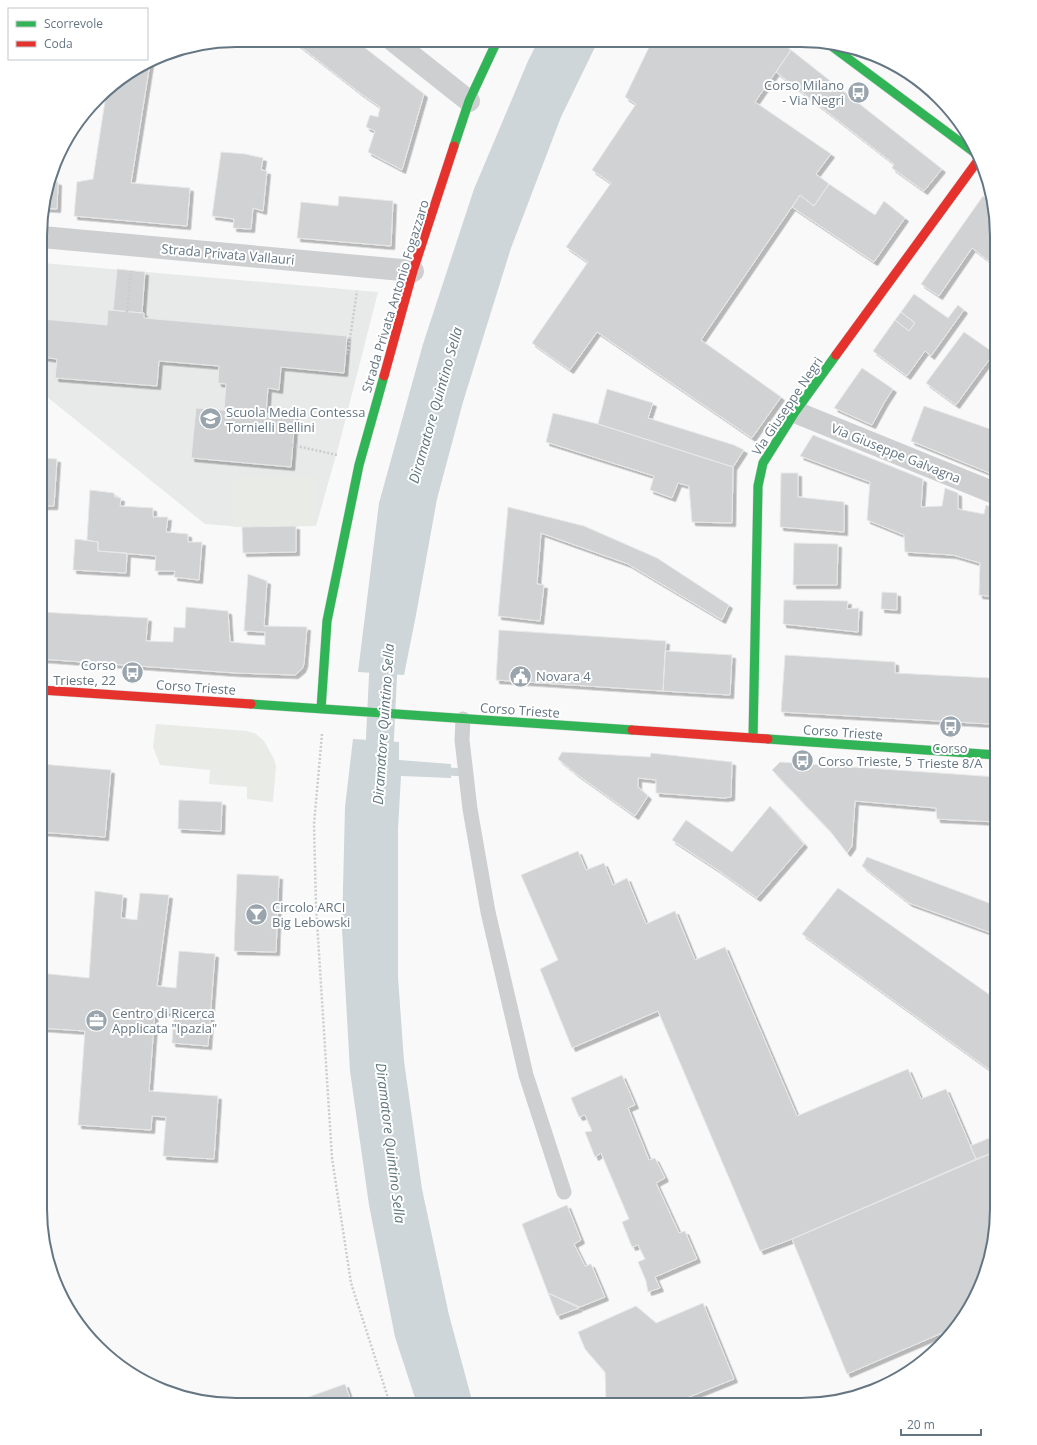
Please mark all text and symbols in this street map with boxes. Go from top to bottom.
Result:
legend [8,8,148,60]
text: Scorrevole [44,15,103,32]
text: Coda [44,35,73,52]
place label: Corso Milano - Via Negri [764,76,844,109]
bus stop icon: Corso Milano - Via Negri [846,79,872,105]
street label: Strada Privata Antonio Fogazzaro [357,197,433,395]
street label: Strada Privata Vallauri [161,239,295,269]
water label: Diramatore Quintino Sella [404,325,466,485]
street label: Via Giuseppe Negri [747,353,827,459]
place label: Scuola Media Contessa Tornielli Bellini [226,403,365,436]
school or university icon: Scuola Media Contessa Tornielli Bellini [197,406,223,432]
street label: Via Giuseppe Galvagna [828,419,964,487]
water label: Diramatore Quintino Sella [368,643,398,805]
place label: Corso Trieste, 22 [53,656,116,689]
bus stop icon: Corso Trieste, 22 [119,659,145,685]
public building icon: Novara 4 [507,663,533,689]
place label: Novara 4 [536,667,591,685]
street label: Corso Trieste [156,675,236,699]
street label: Corso Trieste [480,698,560,722]
bus stop icon: Corso Trieste 8/A [937,713,963,739]
street label: Corso Trieste [803,720,883,744]
place label: Corso Trieste 8/A [918,739,983,772]
bus stop icon: Corso Trieste, 5 [790,748,816,774]
place label: Corso Trieste, 5 [818,752,912,770]
place label: Circolo ARCI Big Lebowski [272,898,350,931]
bar icon: Circolo ARCI Big Lebowski [243,901,269,927]
place label: Centro di Ricerca Applicata "Ipazia" [112,1004,217,1037]
office icon: Centro di Ricerca Applicata "Ipazia" [84,1007,110,1033]
water label: Diramatore Quintino Sella [372,1062,410,1224]
scale bar [901,1411,981,1437]
text: 20 m [907,1416,935,1433]

